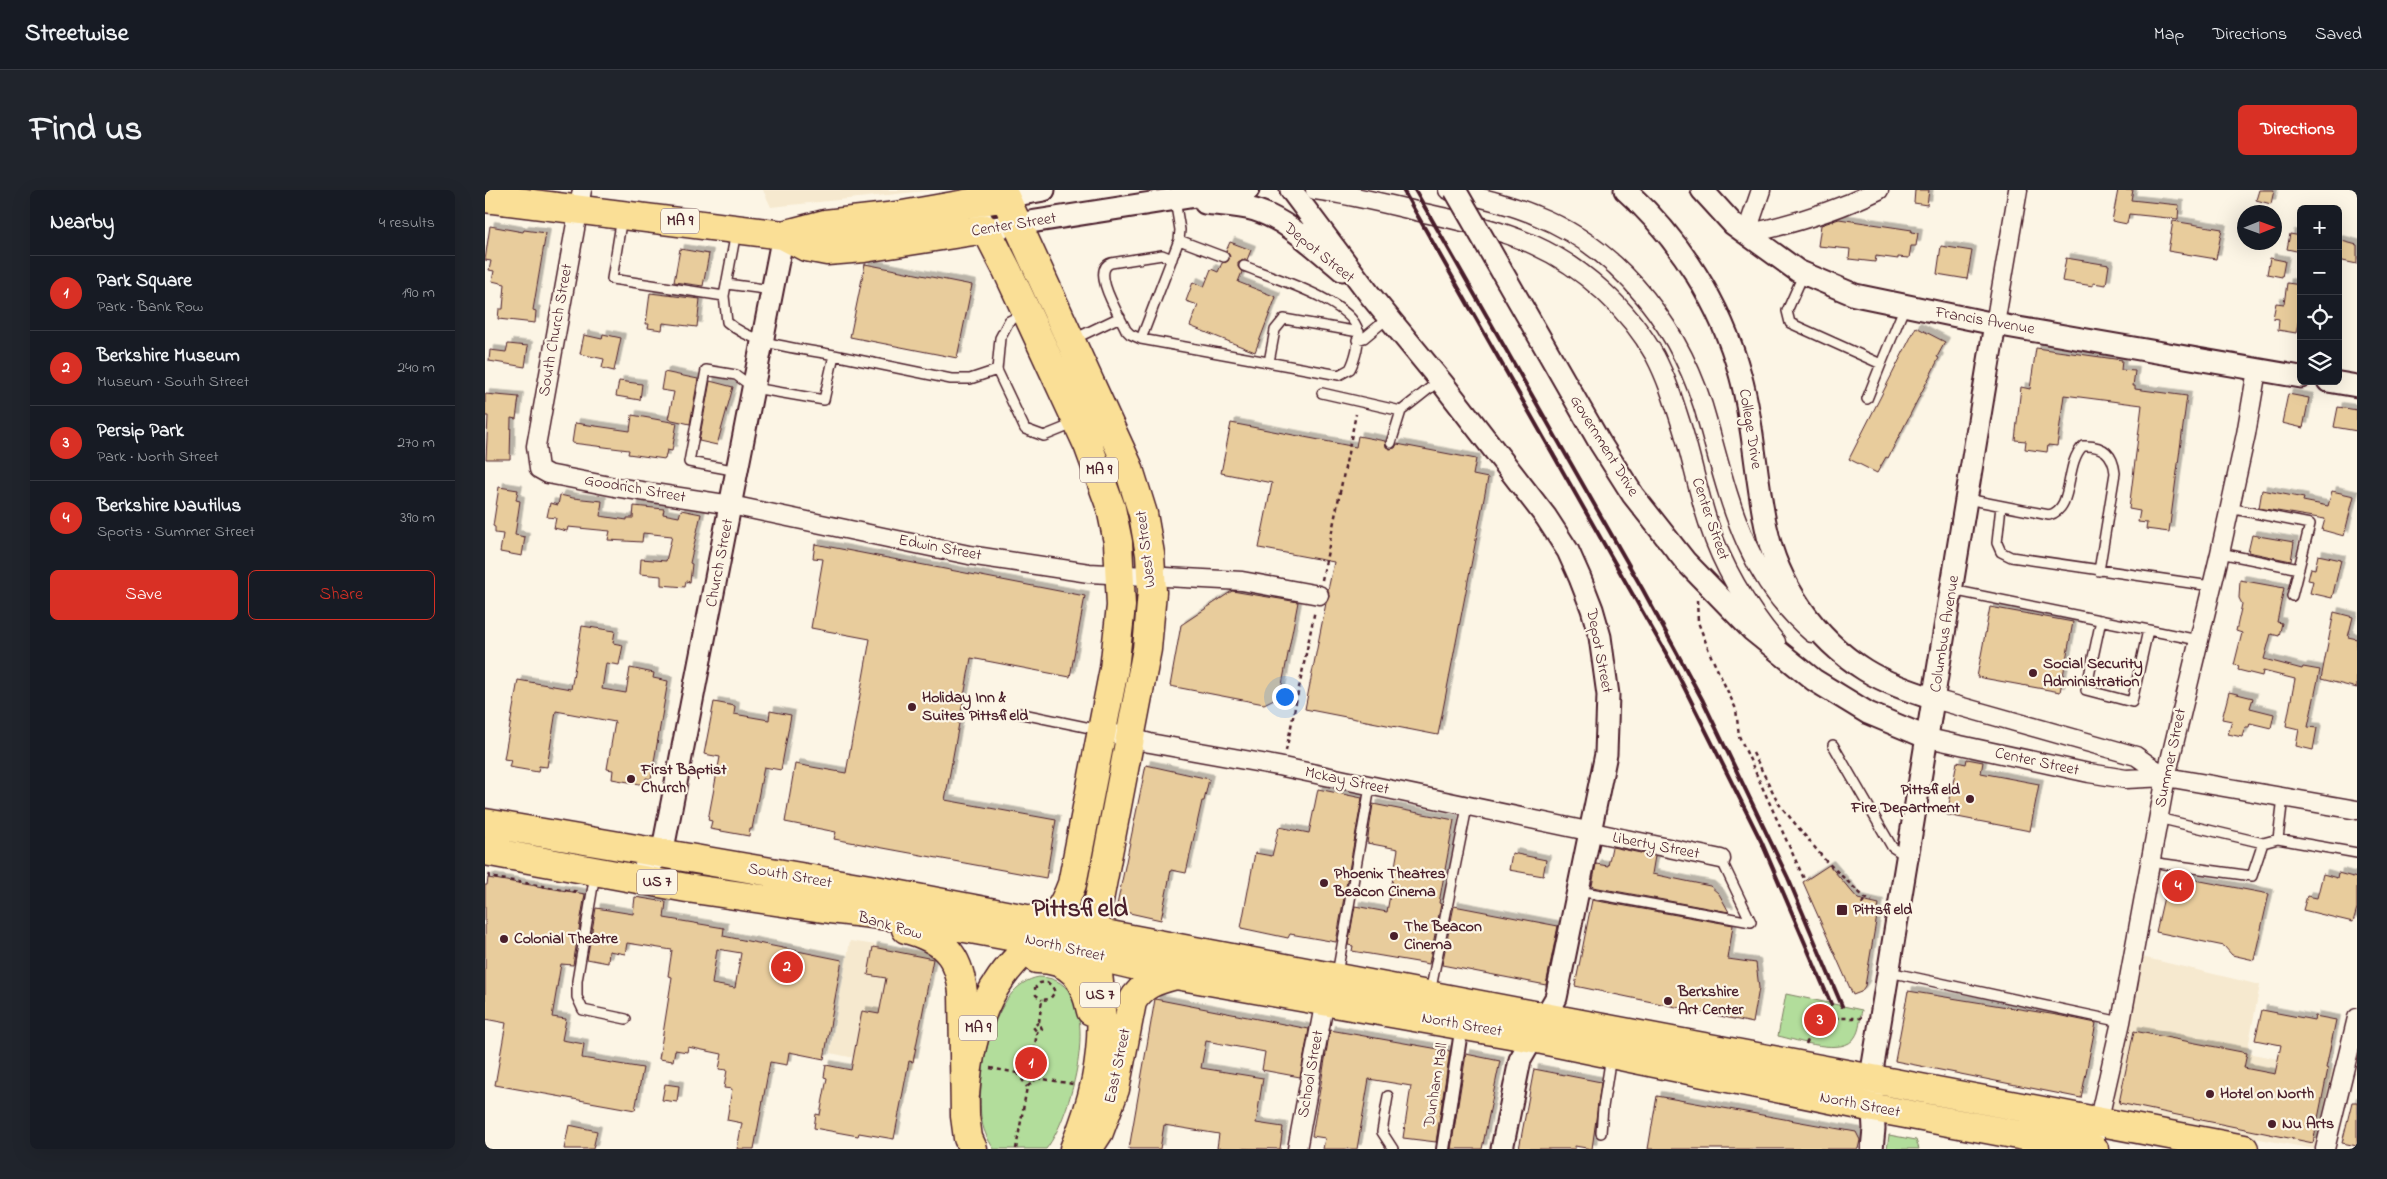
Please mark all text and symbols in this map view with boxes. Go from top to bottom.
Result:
text: Streetwise [25,17,129,52]
text: Map [2154,22,2184,48]
text: Directions [2212,22,2287,48]
text: Saved [2315,22,2362,48]
text: Find us [30,105,142,156]
button: Directions [2238,105,2357,155]
north arrow [2237,205,2282,250]
map controls [2297,205,2342,385]
button: + [2297,205,2342,250]
street label: Center Street [970,206,1059,244]
text: Nearby [50,208,114,238]
road number: MA 9 [661,208,699,234]
text: 4 results [379,211,435,235]
street label: Depot Street [1277,216,1360,290]
button: − [2297,250,2342,295]
street label: South Church Street [533,261,580,398]
text: Park Square [97,268,192,295]
text: 1 [63,281,69,305]
text: 190 m [402,281,435,305]
text: Park · Bank Row [97,295,203,319]
button: locate [2297,295,2342,340]
street label: Francis Avenue [1932,300,2037,342]
button: layers [2297,340,2342,385]
text: Berkshire Museum [97,343,240,370]
text: 2 [62,356,70,380]
text: 240 m [397,356,435,380]
text: Museum · South Street [97,370,249,394]
street label: College Drive [1732,387,1768,472]
street label: Government Drive [1563,391,1645,502]
text: Persip Park [97,418,184,445]
text: 3 [63,431,69,455]
text: 270 m [397,431,435,455]
text: Park · North Street [97,445,219,469]
road number: MA 9 [1080,458,1118,482]
street label: Goodrich Street [582,468,688,510]
street label: Center Street [1685,475,1735,564]
text: Berkshire Nautilus [97,493,241,520]
text: 4 [63,506,69,530]
text: 390 m [400,506,435,530]
street label: West Street [1129,509,1163,589]
street label: Church Street [700,516,740,609]
text: Sports · Summer Street [97,520,255,544]
street label: Edwin Street [896,528,984,568]
button: Save [50,570,238,620]
button: Share [248,570,435,620]
street label: Columbus Avenue [1924,573,1966,694]
street label: Depot Street [1579,606,1619,696]
place label: Social Security Administration [2043,652,2143,694]
marker: Social Security Administration [2027,667,2039,679]
your location [1272,684,1298,710]
place label: Holiday Inn & Suites Pittsfield [922,686,1028,728]
marker: Holiday Inn & Suites Pittsfield [906,701,918,713]
street label: Summer Street [2149,706,2193,810]
street label: Center Street [1993,741,2082,783]
place label: First Baptist Church [640,758,727,800]
street label: Mckay Street [1303,760,1392,802]
marker: First Baptist Church [625,773,637,785]
place label: Pittsfield Fire Department [1850,778,1961,820]
marker: Pittsfield Fire Department [1964,793,1976,805]
street label: Liberty Street [1611,826,1702,866]
street label: South Street [746,857,835,895]
place label: Phoenix Theatres Beacon Cinema [1333,862,1446,904]
pin: 4 [2162,867,2194,905]
road number: US 7 [637,870,677,894]
marker: Phoenix Theatres Beacon Cinema [1318,877,1330,889]
district label: Pittsfield [1032,891,1129,929]
place label: Pittsfield [1853,898,1912,922]
marker: Pittsfield [1835,903,1849,917]
street label: Bank Row [854,905,925,947]
place label: The Beacon Cinema [1404,915,1482,957]
place label: Colonial Theatre [514,927,619,951]
street label: North Street [1023,927,1108,969]
marker: The Beacon Cinema [1388,930,1400,942]
marker: Colonial Theatre [498,933,510,945]
pin: 2 [771,948,803,986]
place label: Berkshire Art Center [1677,980,1745,1022]
road number: US 7 [1080,982,1120,1008]
marker: Berkshire Art Center [1662,995,1674,1007]
pin: 3 [1804,1001,1836,1039]
street label: North Street [1420,1006,1505,1044]
road number: MA 9 [959,1016,997,1040]
street label: East Street [1098,1026,1138,1106]
street label: School Street [1292,1028,1331,1119]
street label: Dunham Mall [1417,1041,1455,1130]
pin: 1 [1015,1044,1047,1082]
place label: Hotel on North [2220,1082,2315,1106]
street label: North Street [1818,1085,1903,1125]
marker: Hotel on North [2204,1088,2216,1100]
place label: Nu Arts [2282,1112,2334,1136]
marker: Nu Arts [2266,1118,2278,1130]

